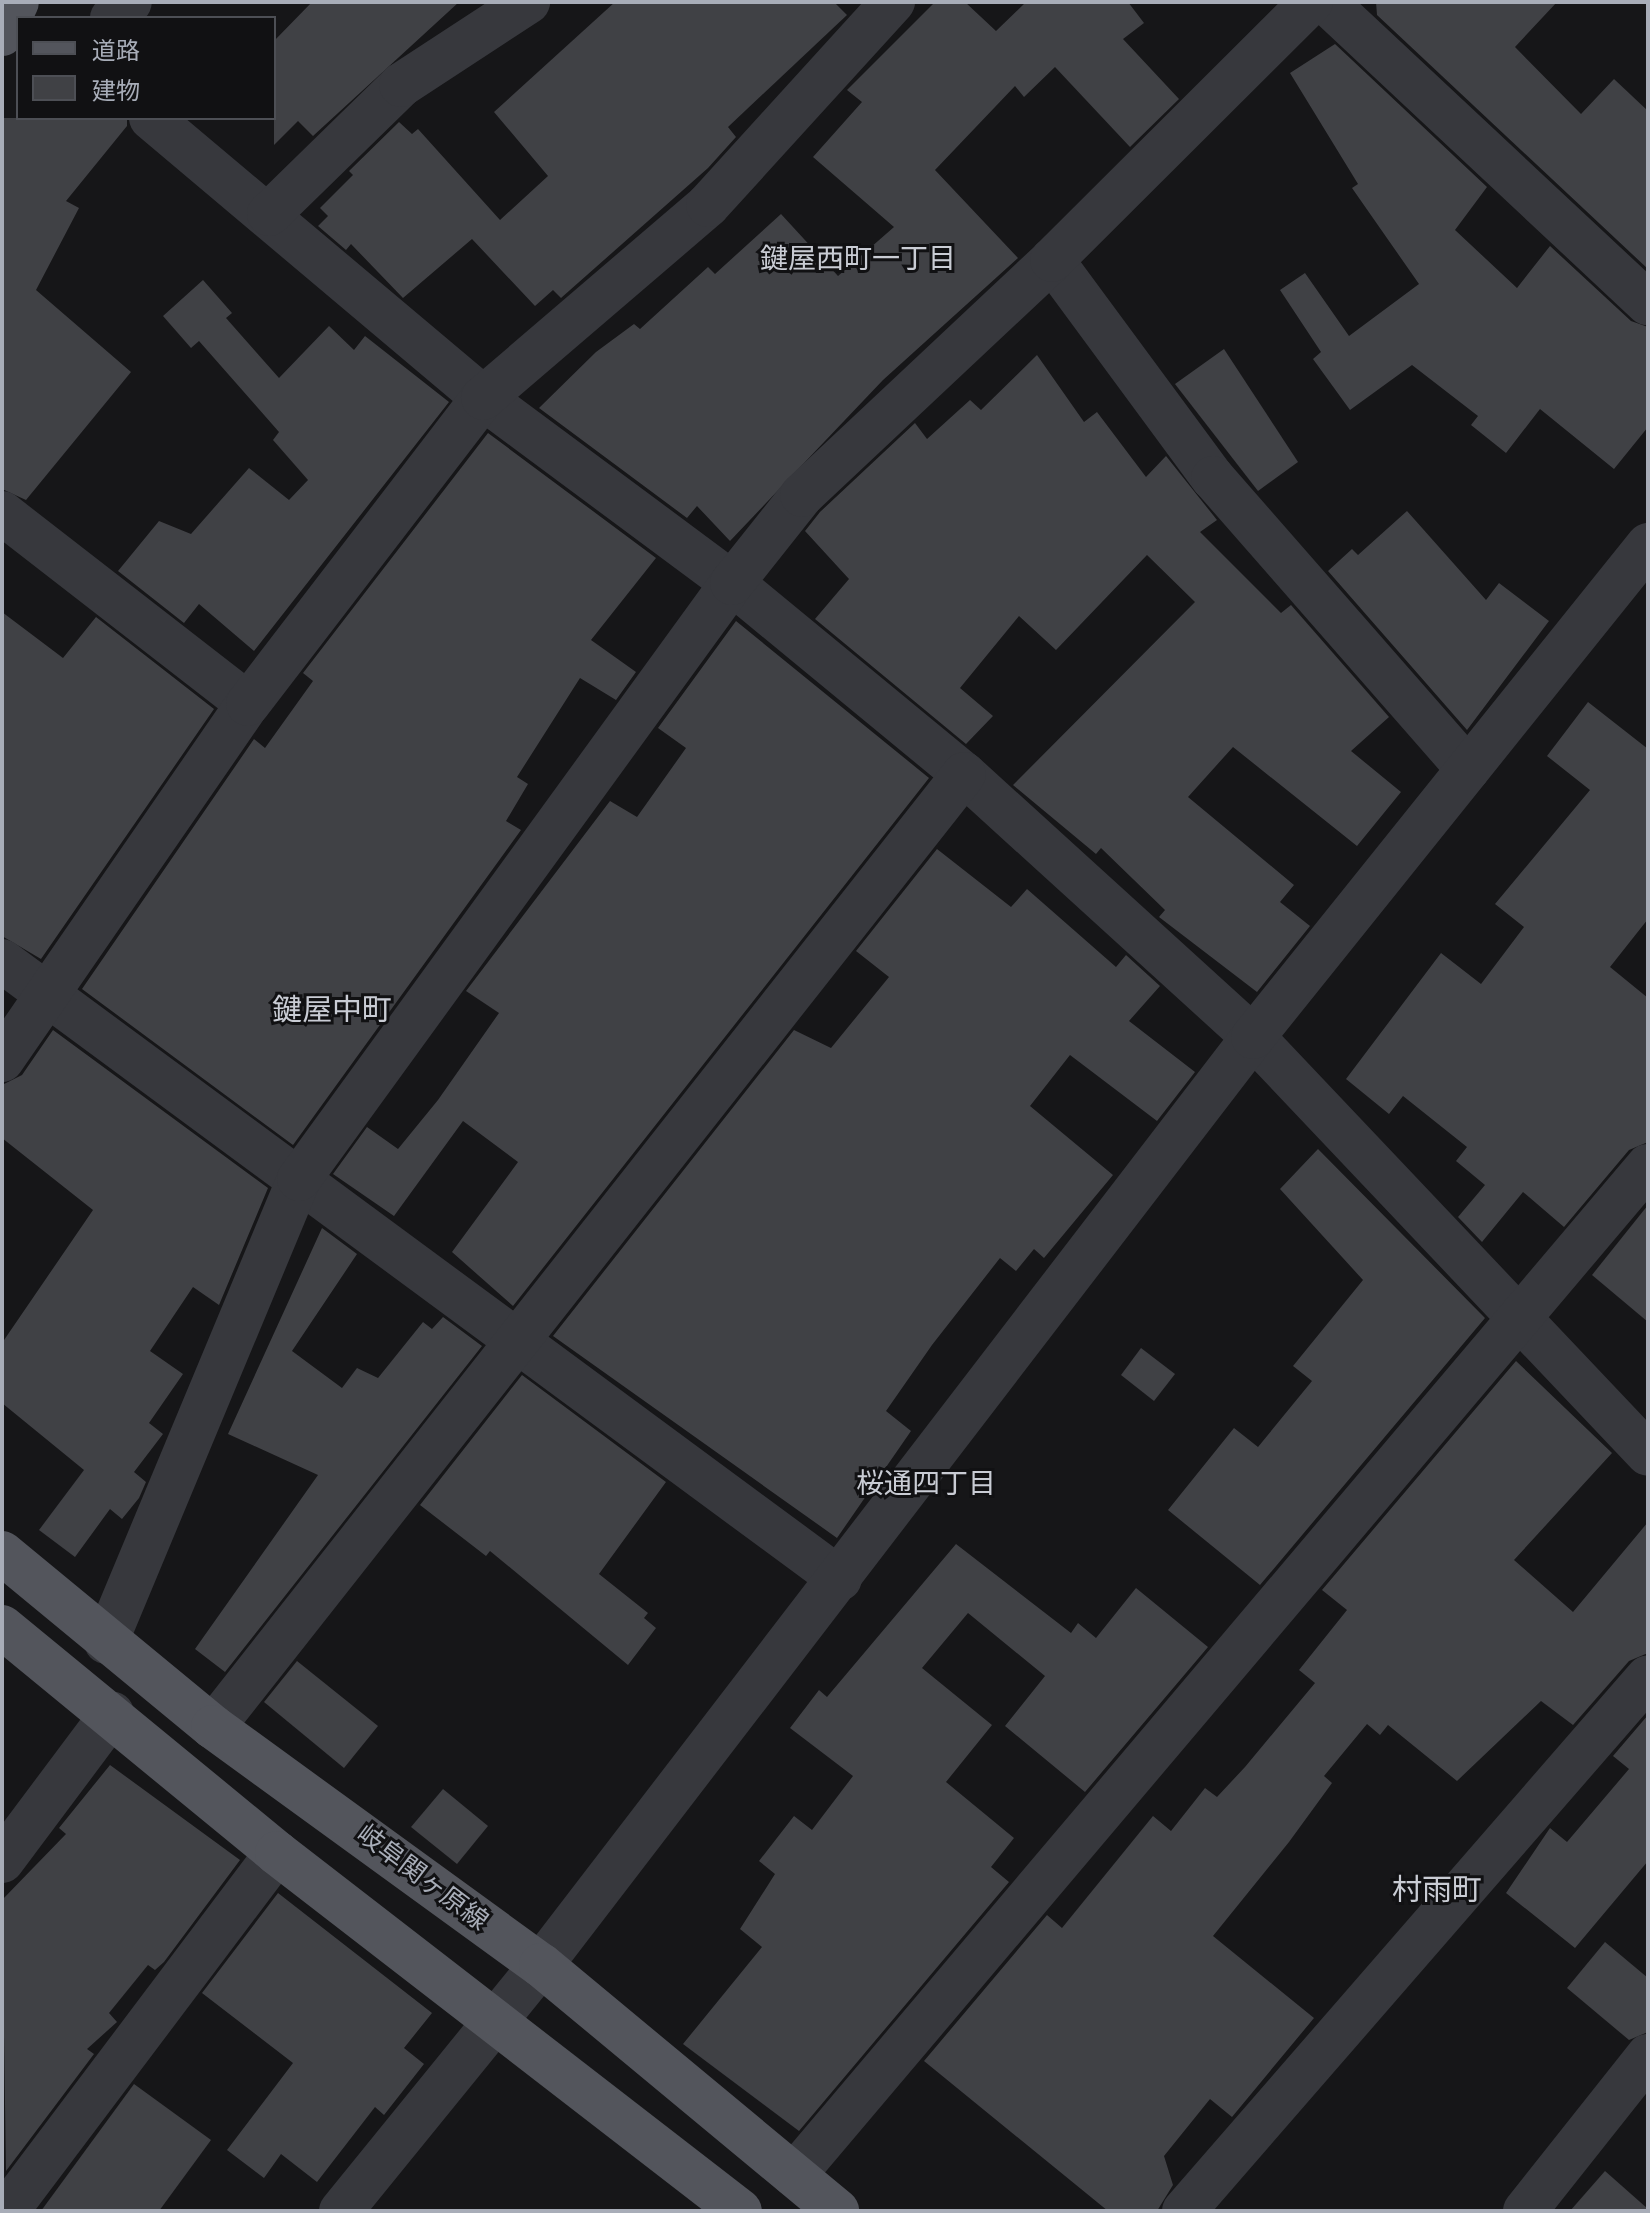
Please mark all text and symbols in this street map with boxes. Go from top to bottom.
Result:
legend [16,16,276,120]
text: 道路 [92,33,140,66]
text: 建物 [92,73,140,106]
district label: 鍵屋西町一丁目 [760,240,956,274]
district label: 鍵屋中町 [272,991,392,1027]
district label: 桜通四丁目 [856,1465,996,1499]
street label: 岐阜関ヶ原線 [351,1818,495,1936]
district label: 村雨町 [1392,1871,1482,1907]

